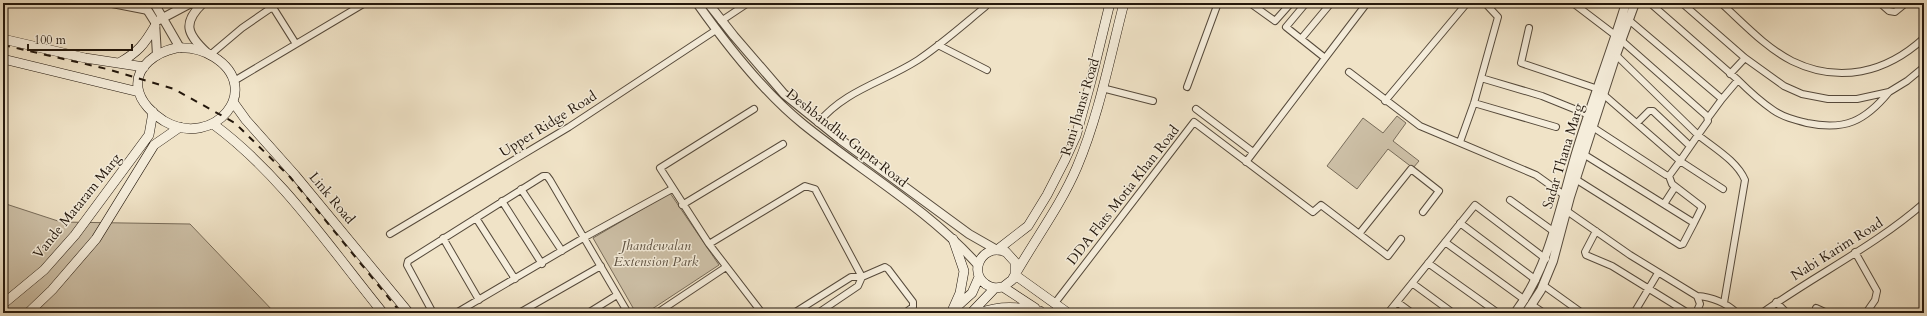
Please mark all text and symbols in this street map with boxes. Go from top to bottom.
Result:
scale bar [28,26,132,52]
text: 100 m [34,32,67,48]
street label: Rani Jhansi Road [1056,55,1104,158]
street label: Deshbandhu Gupta Road [782,85,912,192]
street label: Upper Ridge Road [496,86,601,162]
street label: Sadar Thana Marg [1538,101,1588,211]
street label: DDA Flats Motia Khan Road [1062,121,1184,269]
street label: Vande Mataram Marg [29,149,126,263]
street label: Link Road [305,168,360,228]
street label: Nabi Karim Road [1787,213,1887,285]
park label: Jhandewalan Extension Park [614,236,699,271]

